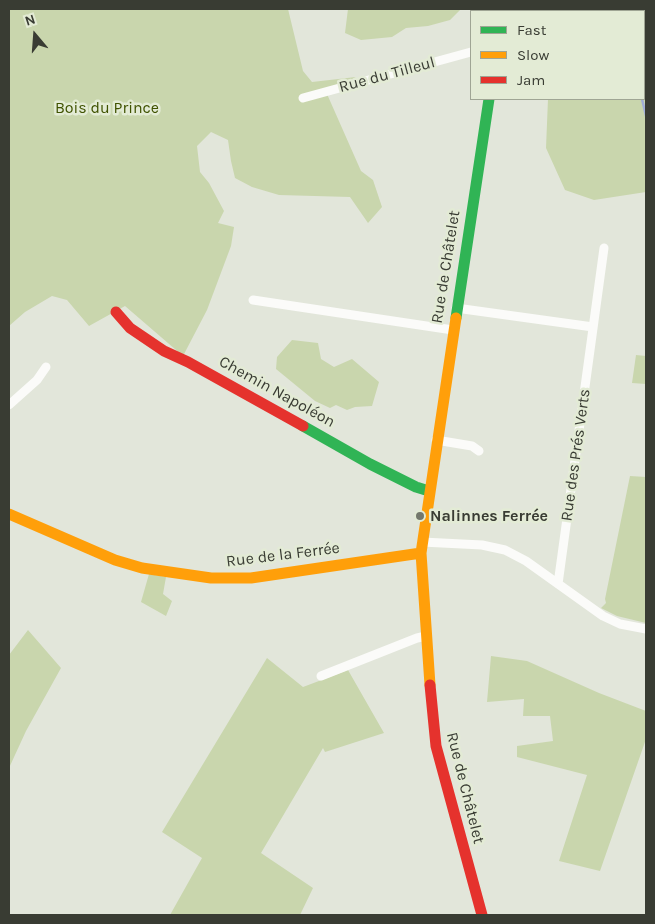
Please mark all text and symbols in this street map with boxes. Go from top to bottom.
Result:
north arrow [10,10,60,60]
legend [470,10,645,100]
text: N [23,11,38,30]
text: Fast [517,21,546,39]
text: Slow [517,46,549,64]
street label: Rue du Tilleul [337,53,437,97]
text: Jam [517,71,545,89]
park label: Bois du Prince [55,98,159,118]
street label: Rue de Châtelet [428,209,464,325]
street label: Chemin Napoléon [216,352,338,432]
street label: Rue des Prés Verts [557,388,595,522]
place label: Nalinnes Ferrée [430,506,548,526]
marker: Nalinnes Ferrée [414,510,426,522]
street label: Rue de la Ferrée [225,539,341,571]
street label: Rue de Châtelet [442,730,488,846]

